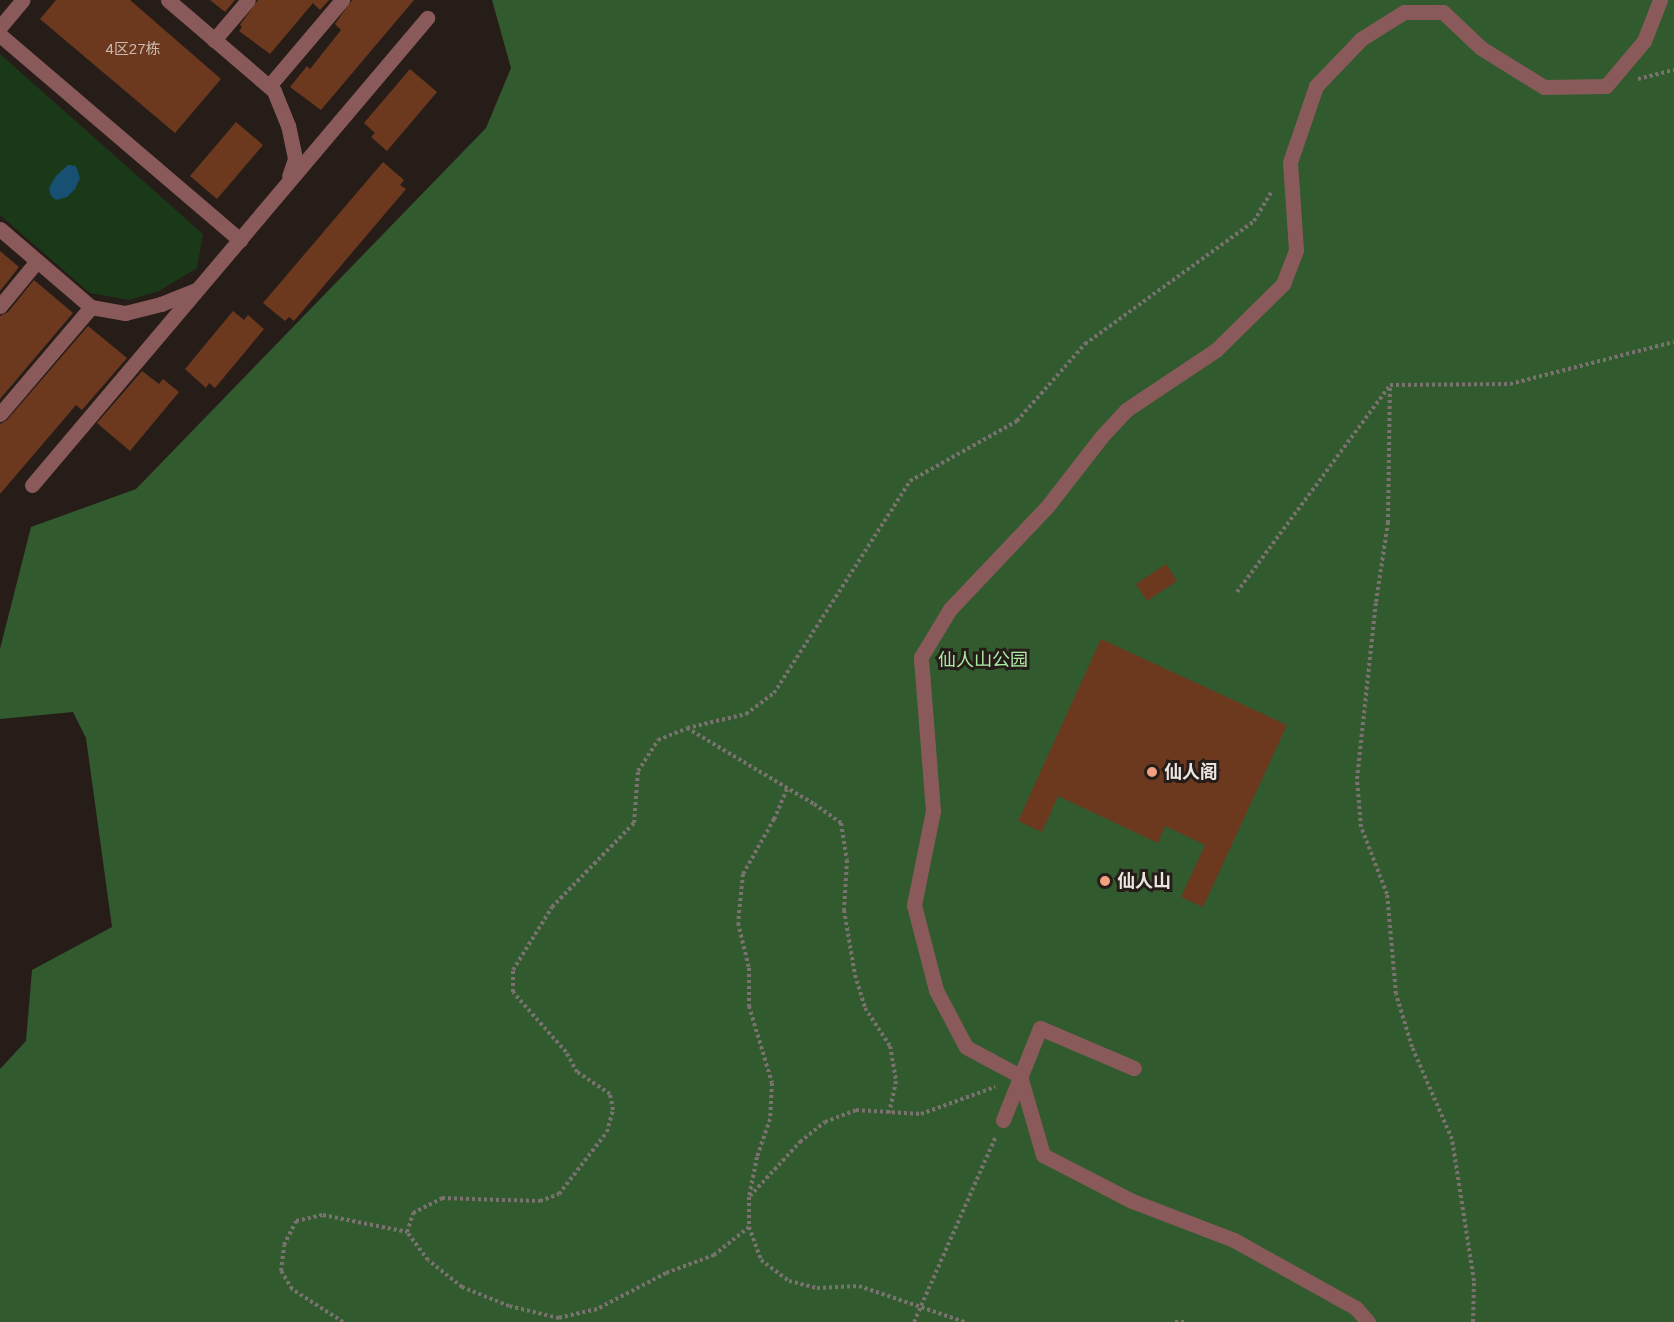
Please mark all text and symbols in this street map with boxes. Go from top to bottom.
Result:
house number: 4区27栋 [105,40,161,58]
park label: 仙人山公园 [938,649,1028,671]
place label: 仙人阁 [1164,761,1218,783]
marker: 仙人阁 [1145,765,1159,779]
place label: 仙人山 [1117,870,1171,892]
marker: 仙人山 [1098,874,1112,888]

